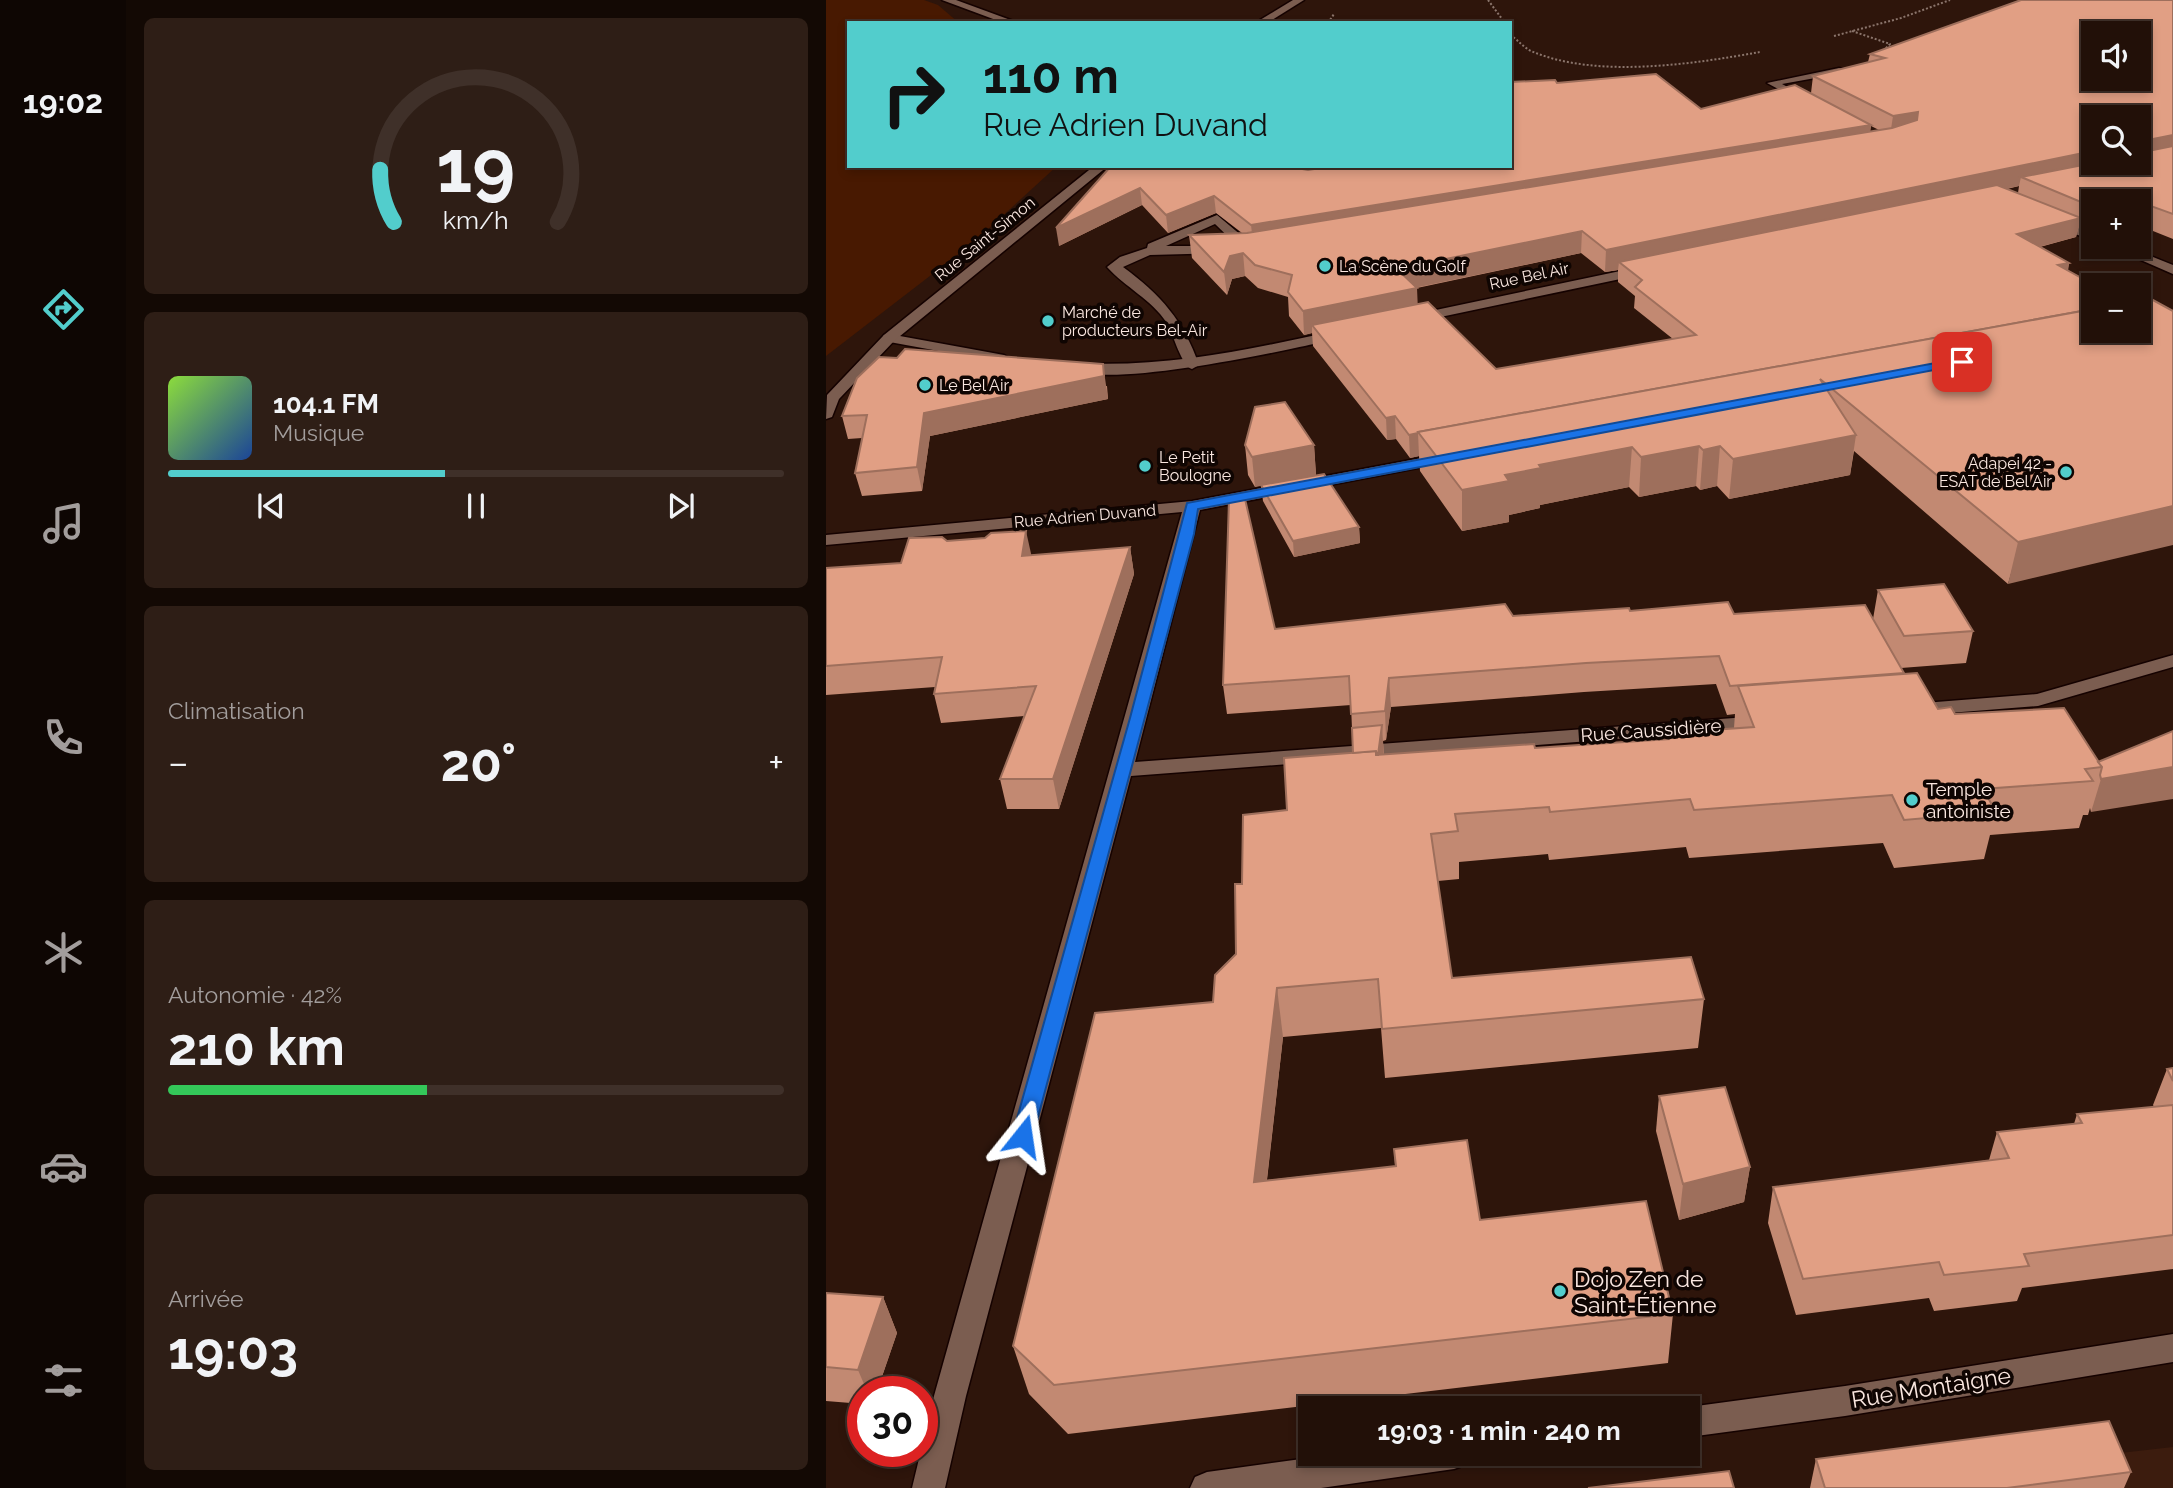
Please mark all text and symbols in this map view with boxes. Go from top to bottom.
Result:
map controls [2081,21,2151,343]
button: sound [2081,21,2151,91]
text: 110 m [983,47,1119,104]
icon: right [868,49,959,140]
text: 19:02 [23,83,103,120]
button: search [2081,105,2151,175]
text: Rue Adrien Duvand [983,106,1268,143]
text: 19 [437,124,515,209]
button: + [2081,189,2151,259]
street label: Rue Saint-Simon [931,193,1039,285]
text: km/h [443,205,509,235]
place label: La Scène du Golf [1339,257,1467,276]
marker: La Scène du Golf [1317,258,1333,274]
street label: Rue Bel Air [1488,258,1571,294]
button: − [2081,273,2151,343]
icon: directions [39,285,88,334]
place label: Marché de producteurs Bel-Air [1062,303,1208,340]
marker: Marché de producteurs Bel-Air [1040,313,1056,329]
pin [1932,332,1992,392]
icon: arrive [1943,343,1981,381]
place label: Le Bel Air [939,376,1009,395]
marker: Le Bel Air [917,377,933,393]
text: 104.1 FM [273,389,379,419]
text: Musique [273,419,364,446]
place label: Le Petit Boulogne [1159,448,1231,485]
place label: Adapei 42 - ESAT de Bel Air [1939,454,2052,491]
marker: Le Petit Boulogne [1137,458,1153,474]
marker: Adapei 42 - ESAT de Bel Air [2058,464,2074,480]
icon: previous [252,487,290,525]
icon: pause [457,487,495,525]
icon: next [662,487,700,525]
icon: music [39,499,88,548]
street label: Rue Adrien Duvand [1013,500,1157,532]
text: Climatisation [168,697,305,724]
icon: phone [39,713,88,762]
street label: Rue Caussidière [1580,714,1722,746]
text: 20° [441,732,516,793]
text: − [168,740,188,785]
text: + [768,740,784,785]
place label: Temple antoiniste [1926,778,2011,822]
marker: Temple antoiniste [1904,792,1920,808]
icon: climate [39,928,88,977]
text: Autonomie · 42% [168,981,342,1008]
text: 210 km [168,1016,345,1077]
position arrow [986,1099,1060,1173]
icon: car [39,1142,88,1191]
place label: Dojo Zen de Saint-Étienne [1574,1265,1717,1318]
marker: Dojo Zen de Saint-Étienne [1552,1283,1568,1299]
text: Arrivée [168,1285,244,1312]
text: 19:03 [168,1320,298,1381]
icon: filters [39,1356,88,1405]
street label: Rue Montaigne [1849,1361,2013,1413]
speed limit sign: 30 [847,1376,938,1467]
text: 19:03 · 1 min · 240 m [1377,1416,1621,1446]

